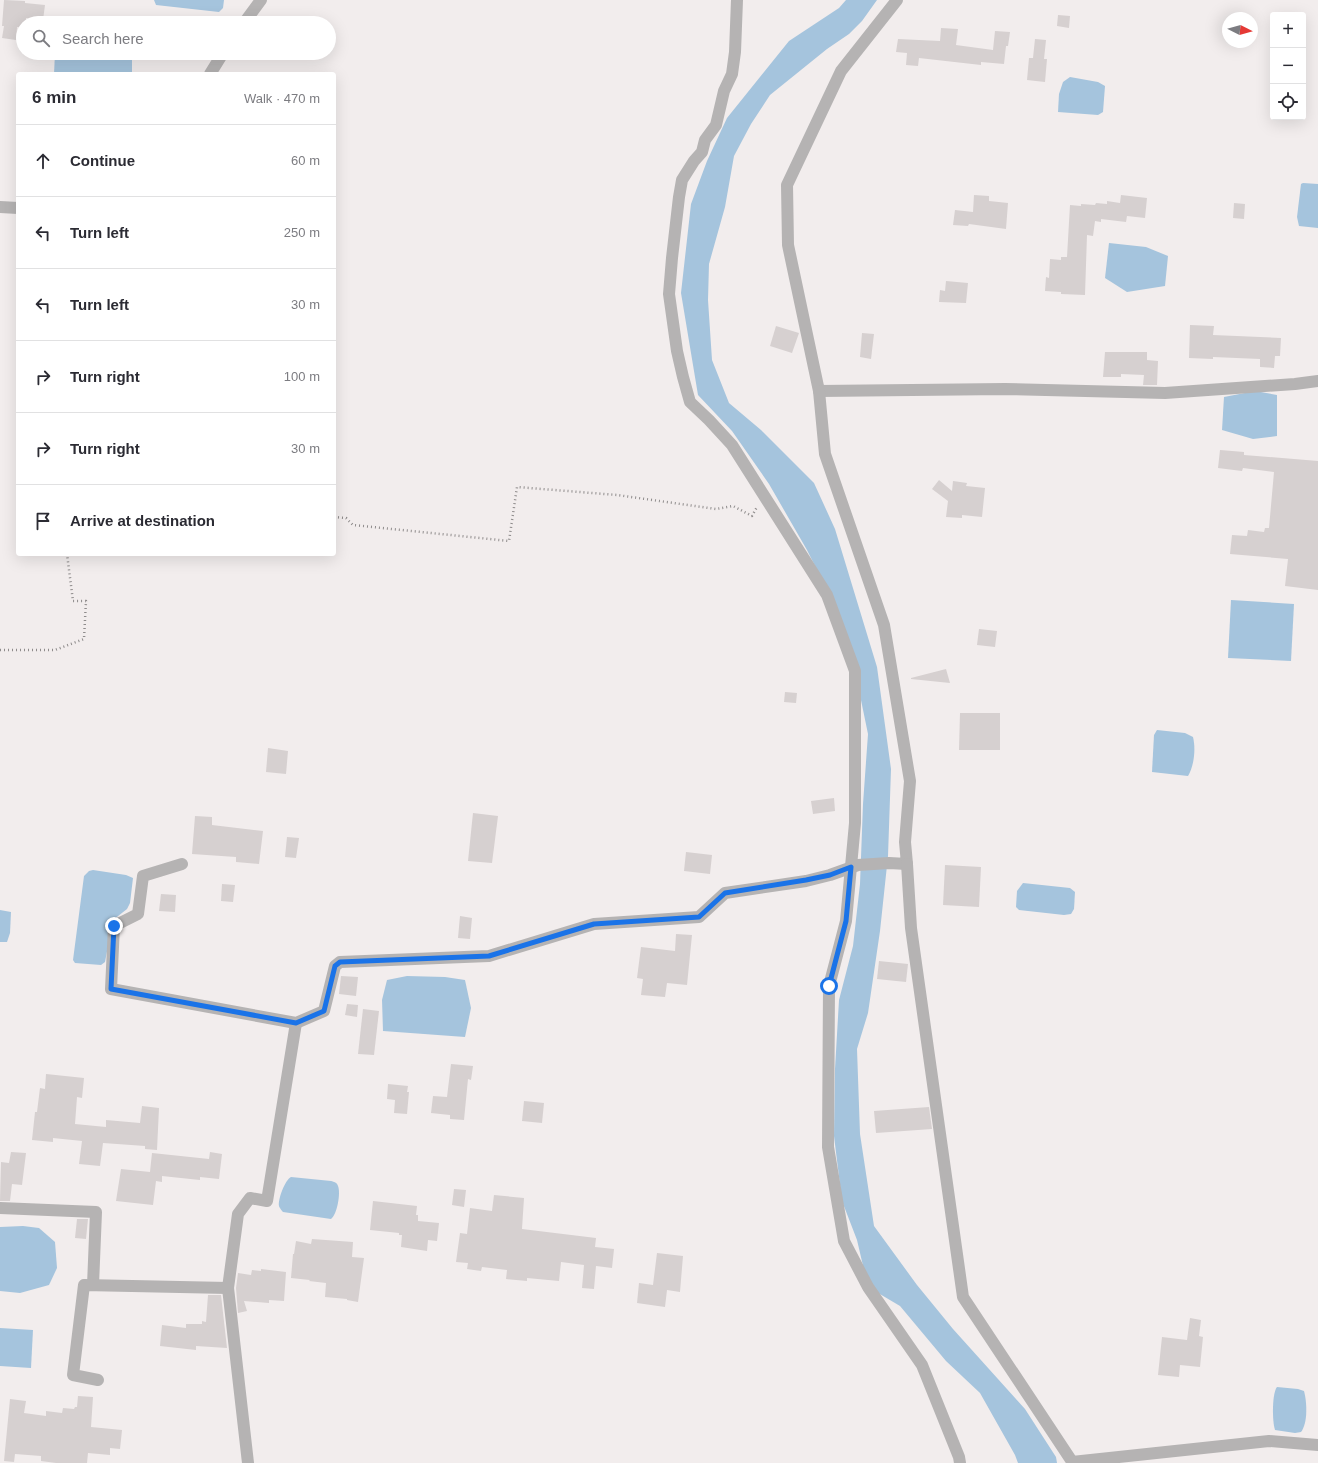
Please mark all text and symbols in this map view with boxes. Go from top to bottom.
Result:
north arrow [1222,12,1258,48]
map controls [1270,12,1306,120]
button: + [1270,12,1306,48]
search box [16,16,336,60]
icon: search [30,27,52,49]
text: Search here [62,30,144,47]
button: − [1270,48,1306,84]
button: locate [1270,84,1306,120]
text: 6 min [32,88,76,107]
text: Walk · 470 m [244,91,320,106]
icon: ahead [32,150,54,172]
text: Continue [70,152,135,169]
text: 60 m [291,153,320,168]
icon: left [32,222,54,244]
text: Turn left [70,224,129,241]
text: 250 m [284,225,320,240]
icon: left [32,294,54,316]
text: Turn left [70,296,129,313]
text: 30 m [291,297,320,312]
icon: right [32,366,54,388]
text: Turn right [70,368,140,385]
text: 100 m [284,369,320,384]
icon: right [32,438,54,460]
text: Turn right [70,440,140,457]
text: 30 m [291,441,320,456]
icon: arrive [32,510,54,532]
text: Arrive at destination [70,512,215,529]
route end [105,917,123,935]
route start [820,977,838,995]

